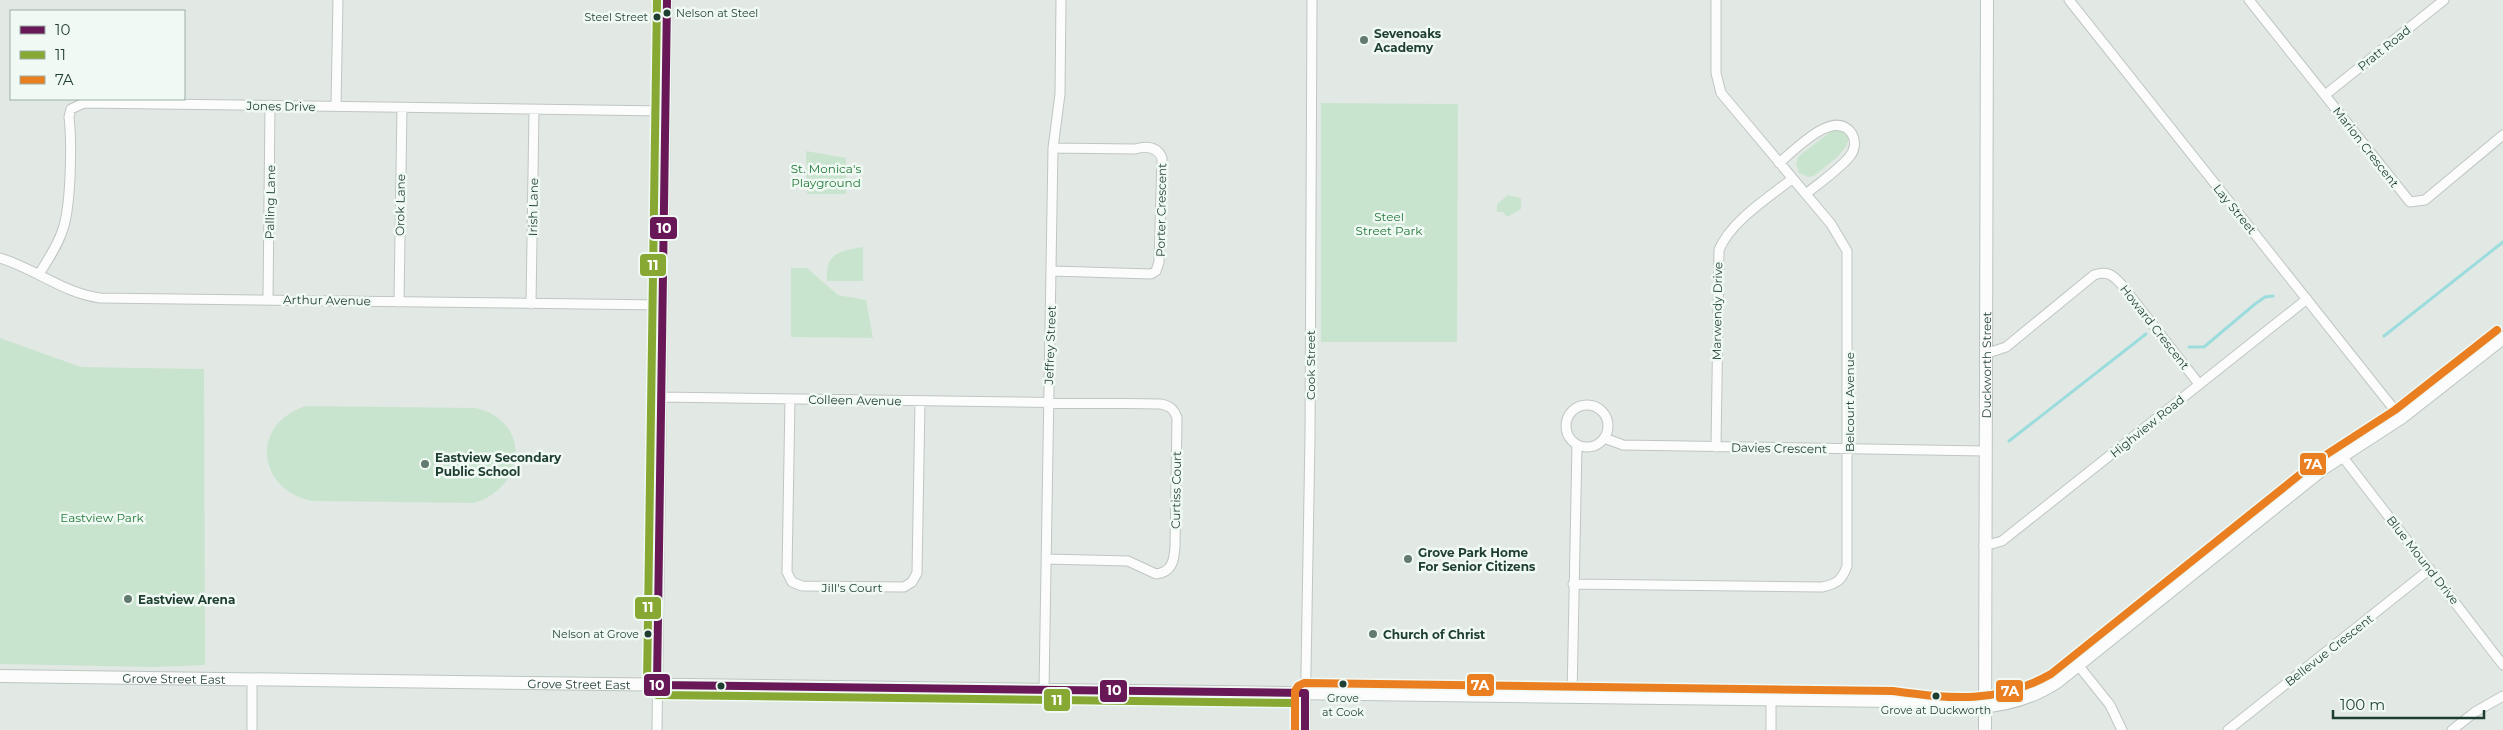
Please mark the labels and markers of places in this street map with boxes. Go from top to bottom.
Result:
place label: Nelson at Steel [676,6,758,20]
marker: Nelson at Steel [662,8,672,18]
place label: Steel Street [585,10,649,24]
marker: Steel Street [652,12,662,22]
place label: Sevenoaks Academy [1373,26,1442,55]
marker: Sevenoaks Academy [1358,34,1370,46]
place label: Eastview Secondary Public School [435,450,562,479]
marker: Eastview Secondary Public School [419,458,431,470]
place label: Grove Park Home For Senior Citizens [1418,545,1536,574]
marker: Grove Park Home For Senior Citizens [1402,553,1414,565]
place label: Eastview Arena [138,592,235,607]
marker: Eastview Arena [122,593,134,605]
place label: Nelson at Grove [552,627,639,641]
place label: Church of Christ [1383,627,1486,642]
marker: Church of Christ [1367,628,1379,640]
marker: Nelson at Grove [643,629,653,639]
marker: Grove at Cook [1338,679,1348,689]
unlabelled marker [716,681,726,691]
place label: Grove at Cook [1322,691,1364,719]
marker: Grove at Duckworth [1931,691,1941,701]
place label: Grove at Duckworth [1881,703,1991,717]

